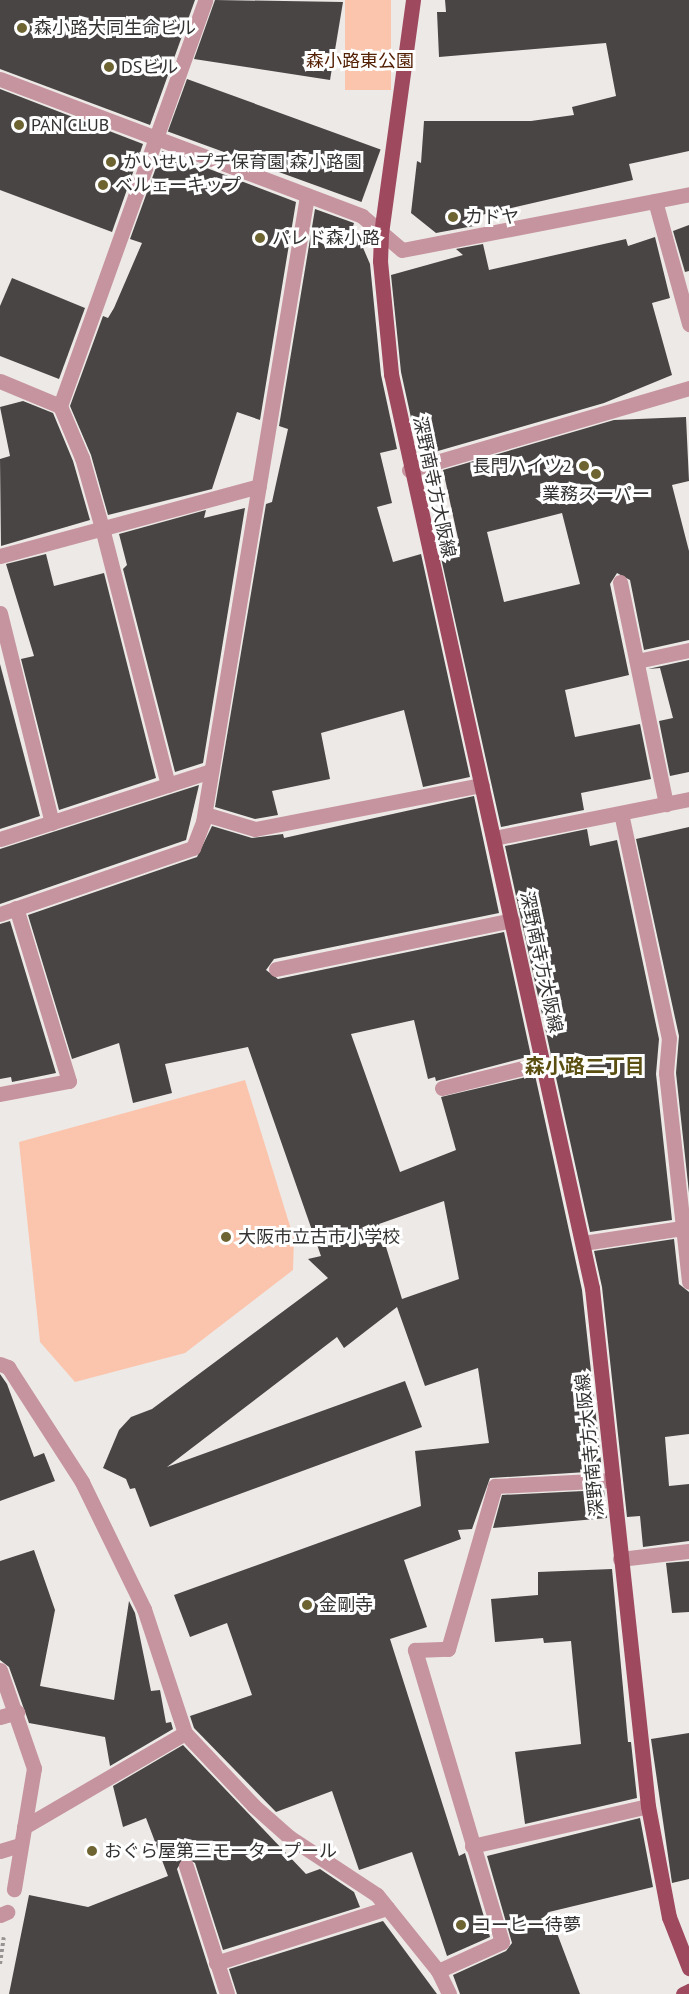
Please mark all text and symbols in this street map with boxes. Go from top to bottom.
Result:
place label: 森小路大同生命ビル [34,17,196,39]
marker: 森小路大同生命ビル [15,21,29,35]
park label: 森小路東公園 [306,50,414,72]
place label: DSビル [121,56,178,78]
marker: DSビル [102,60,116,74]
place label: PAN CLUB [31,114,109,136]
marker: PAN CLUB [12,118,26,132]
place label: かいせいプチ保育園 森小路園 [123,151,362,173]
marker: かいせいプチ保育園 森小路園 [104,155,118,169]
place label: ベルェーキップ [115,174,241,196]
marker: ベルェーキップ [96,178,110,192]
place label: カドヤ [465,206,519,228]
marker: カドヤ [446,210,460,224]
place label: パレド森小路 [272,227,380,249]
marker: パレド森小路 [253,231,267,245]
street label: 深野南寺方大阪線 [408,414,460,560]
place label: 長門ハイツ2 [472,455,572,477]
marker: 長門ハイツ2 [577,459,591,473]
marker: 業務スーパー [589,467,603,481]
place label: 業務スーパー [542,483,650,505]
street label: 深野南寺方大阪線 [515,889,567,1035]
district label: 森小路二丁目 [525,1054,645,1078]
place label: 大阪市立古市小学校 [238,1226,400,1248]
marker: 大阪市立古市小学校 [219,1230,233,1244]
street label: 深野南寺方大阪線 [572,1372,608,1518]
place label: 金剛寺 [319,1594,373,1616]
marker: 金剛寺 [300,1598,314,1612]
place label: おぐら屋第三モータープール [104,1840,338,1862]
marker: おぐら屋第三モータープール [85,1844,99,1858]
place label: コーヒー待夢 [473,1914,581,1936]
marker: コーヒー待夢 [454,1918,468,1932]

